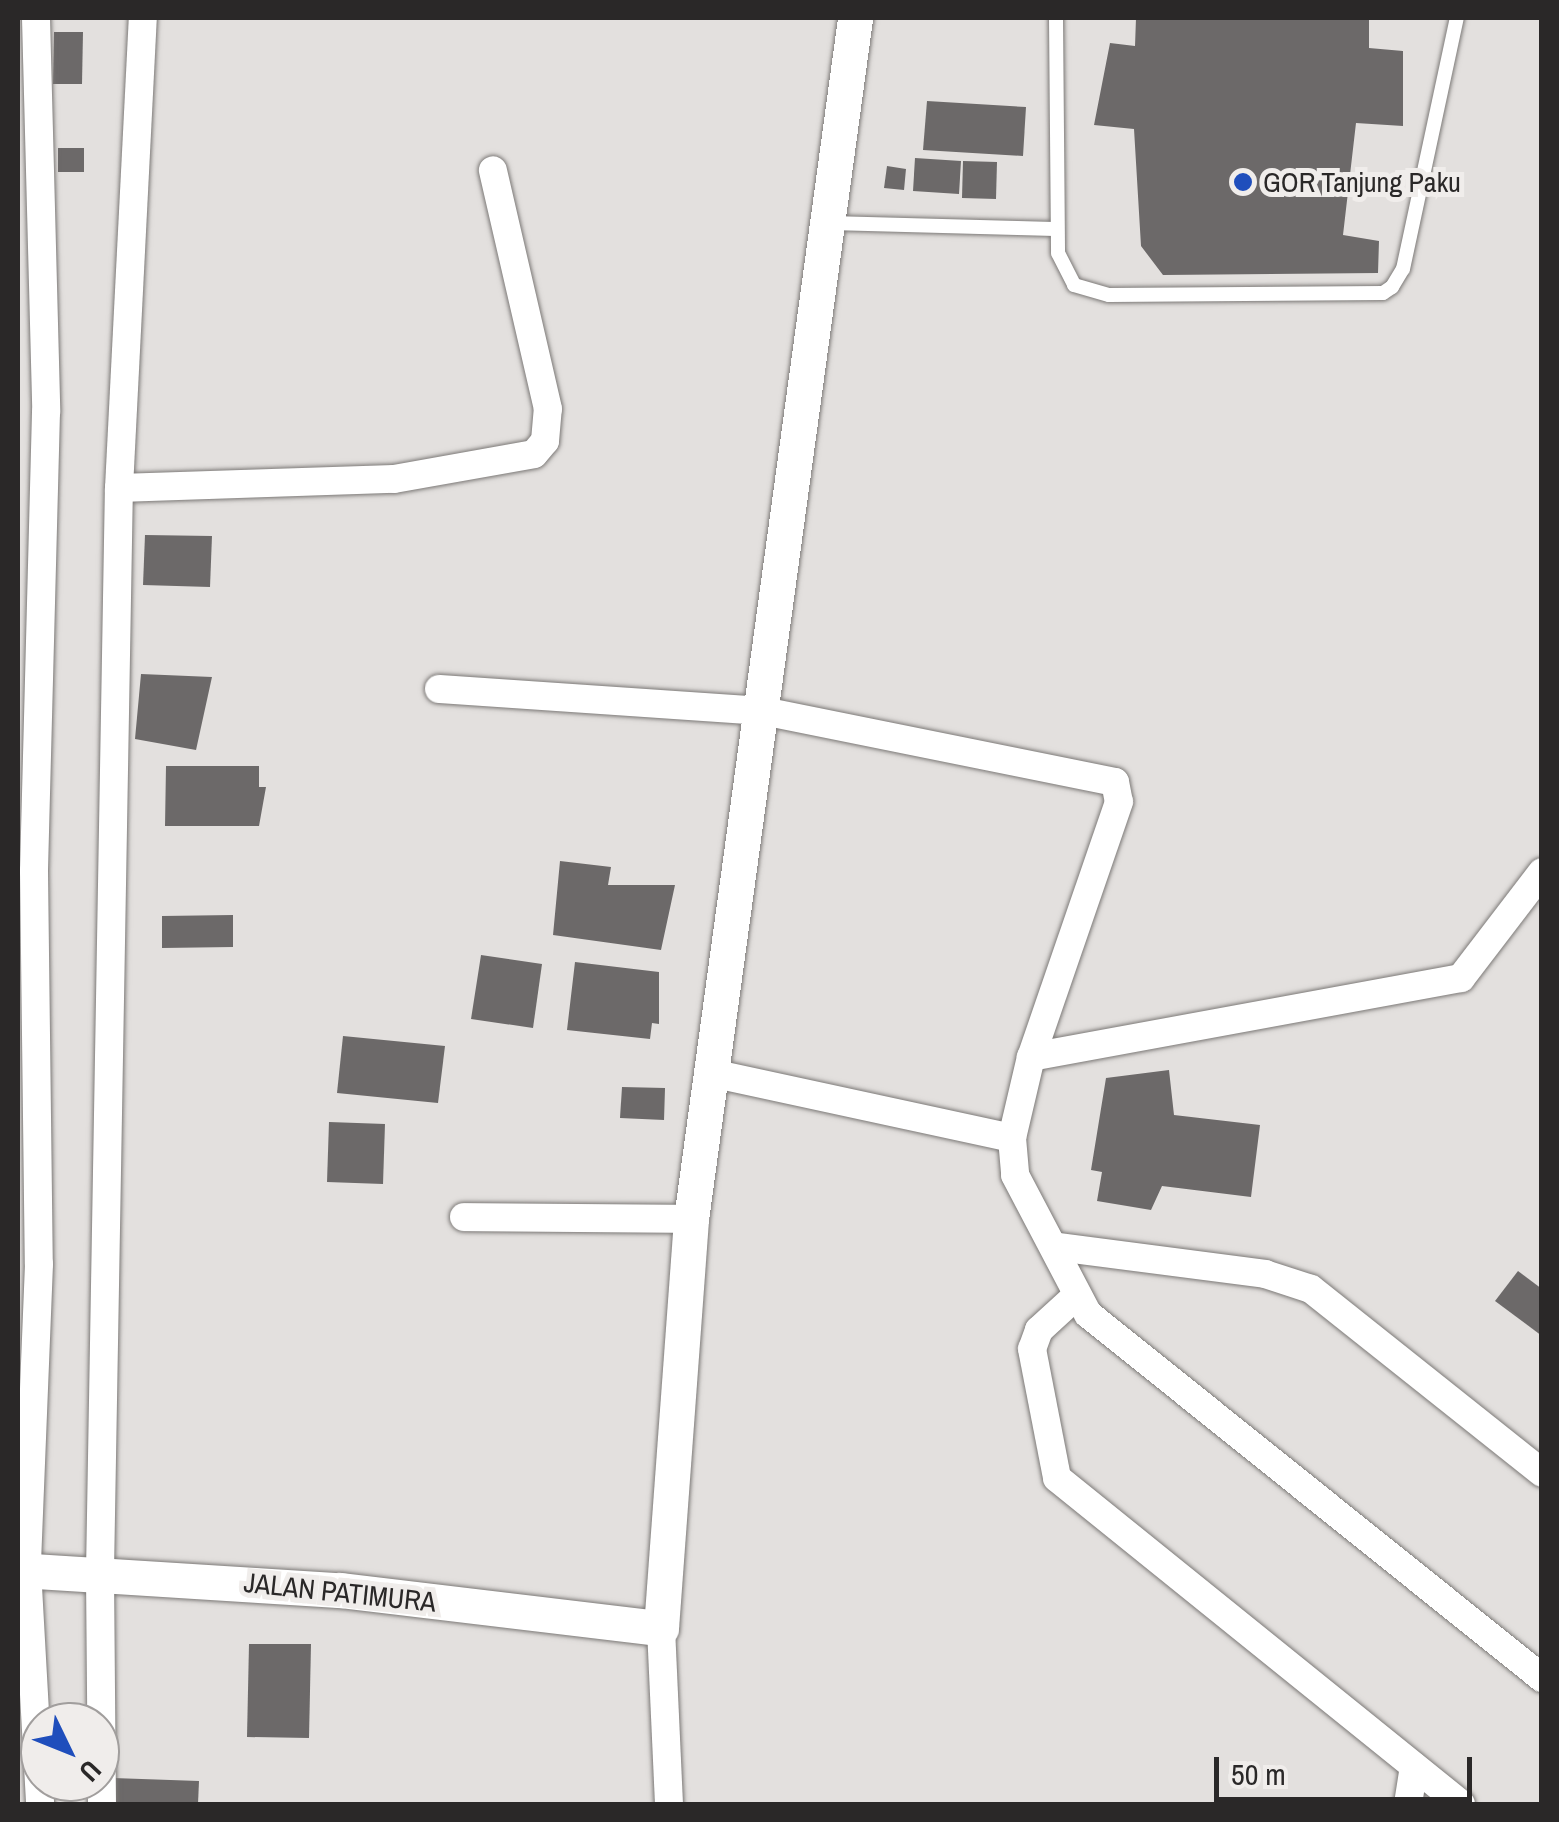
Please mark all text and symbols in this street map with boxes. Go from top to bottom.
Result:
place label: GOR Tanjung Paku [1263,165,1461,199]
marker: GOR Tanjung Paku [1232,171,1254,193]
street label: JALAN PATIMURA [242,1565,438,1619]
north arrow [20,1702,120,1802]
scale bar [1219,1737,1476,1799]
text: U [71,1752,110,1790]
text: 50 m [1231,1754,1286,1794]

